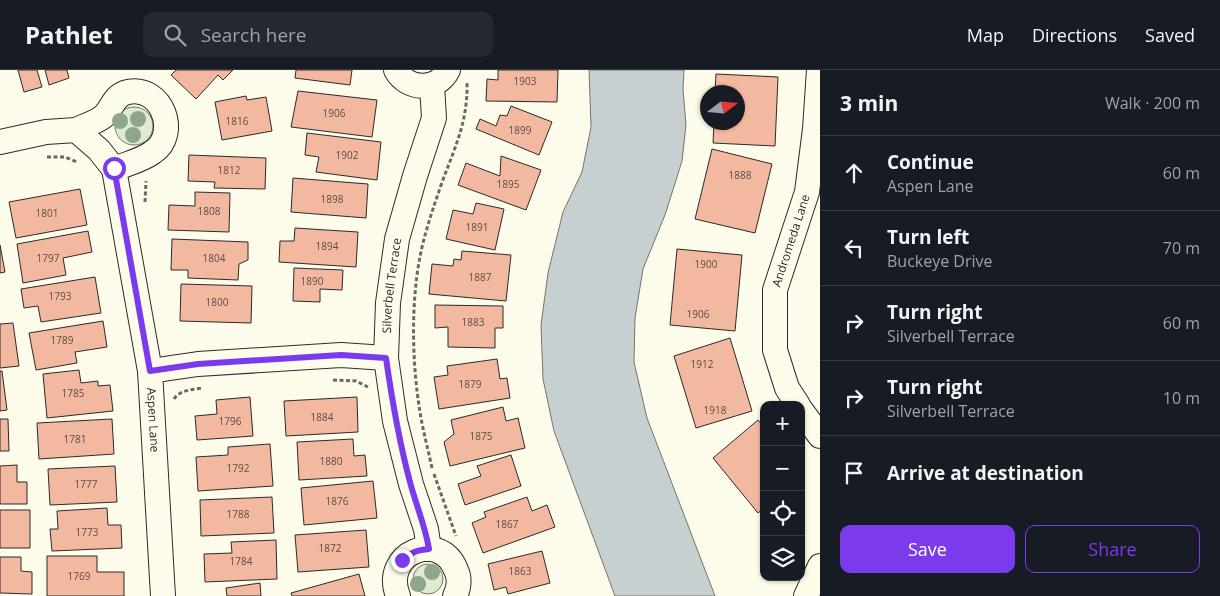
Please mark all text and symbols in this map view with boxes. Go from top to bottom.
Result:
search box [143,12,493,57]
text: Pathlet [25,18,113,51]
icon: search [161,21,189,49]
text: Search here [201,22,307,48]
text: Map [967,23,1004,47]
text: Directions [1032,23,1117,47]
text: Saved [1145,23,1195,47]
house number: 1903 [514,74,537,88]
north arrow [700,85,745,130]
text: 3 min [840,89,898,117]
text: Walk · 200 m [1105,92,1200,114]
house number: 1906 [323,106,346,120]
house number: 1816 [226,114,249,128]
house number: 1899 [509,123,532,137]
house number: 1902 [336,148,359,162]
text: Continue [887,149,974,175]
route start [103,157,126,180]
icon: ahead [840,159,868,187]
text: 60 m [1163,162,1200,184]
house number: 1812 [218,163,241,177]
house number: 1888 [729,168,752,182]
text: Aspen Lane [887,175,974,197]
house number: 1895 [497,177,520,191]
house number: 1898 [321,192,344,206]
street label: Andromeda Lane [768,192,814,289]
house number: 1808 [198,204,221,218]
house number: 1801 [36,206,58,220]
house number: 1891 [466,220,488,234]
text: Turn left [887,224,969,250]
icon: left [840,234,868,262]
street label: Silverbell Terrace [378,237,405,334]
text: 70 m [1163,237,1200,259]
house number: 1894 [316,239,339,253]
text: Buckeye Drive [887,250,993,272]
house number: 1797 [37,251,60,265]
house number: 1804 [203,251,226,265]
house number: 1900 [695,257,718,271]
house number: 1887 [469,270,492,284]
house number: 1890 [301,274,324,288]
house number: 1793 [49,289,72,303]
house number: 1800 [206,295,229,309]
text: Turn right [887,299,982,325]
house number: 1906 [687,307,710,321]
icon: right [840,309,868,337]
text: 60 m [1163,312,1200,334]
house number: 1883 [462,315,485,329]
text: Silverbell Terrace [887,325,1015,347]
house number: 1789 [51,333,74,347]
house number: 1912 [691,357,714,371]
text: Turn right [887,374,982,400]
house number: 1879 [459,377,482,391]
icon: right [840,384,868,412]
house number: 1785 [62,386,85,400]
street label: Aspen Lane [143,387,164,453]
text: 10 m [1163,387,1200,409]
text: Silverbell Terrace [887,400,1015,422]
map controls [760,401,805,581]
button: + [760,401,805,446]
house number: 1918 [704,403,727,417]
house number: 1884 [311,410,334,424]
house number: 1796 [219,414,242,428]
house number: 1875 [470,429,493,443]
house number: 1781 [64,432,86,446]
button: − [760,446,805,491]
house number: 1880 [320,454,343,468]
icon: arrive [840,459,868,487]
text: Arrive at destination [887,460,1084,486]
house number: 1792 [227,461,250,475]
house number: 1777 [75,477,98,491]
button: locate [760,491,805,536]
house number: 1876 [326,494,349,508]
house number: 1788 [227,507,250,521]
house number: 1867 [496,517,519,531]
house number: 1773 [76,525,99,539]
button: Save [840,525,1015,573]
button: Share [1025,525,1200,573]
button: layers [760,536,805,581]
house number: 1872 [319,541,342,555]
route end [391,549,414,572]
house number: 1784 [230,554,253,568]
house number: 1863 [509,564,532,578]
house number: 1769 [68,569,91,583]

